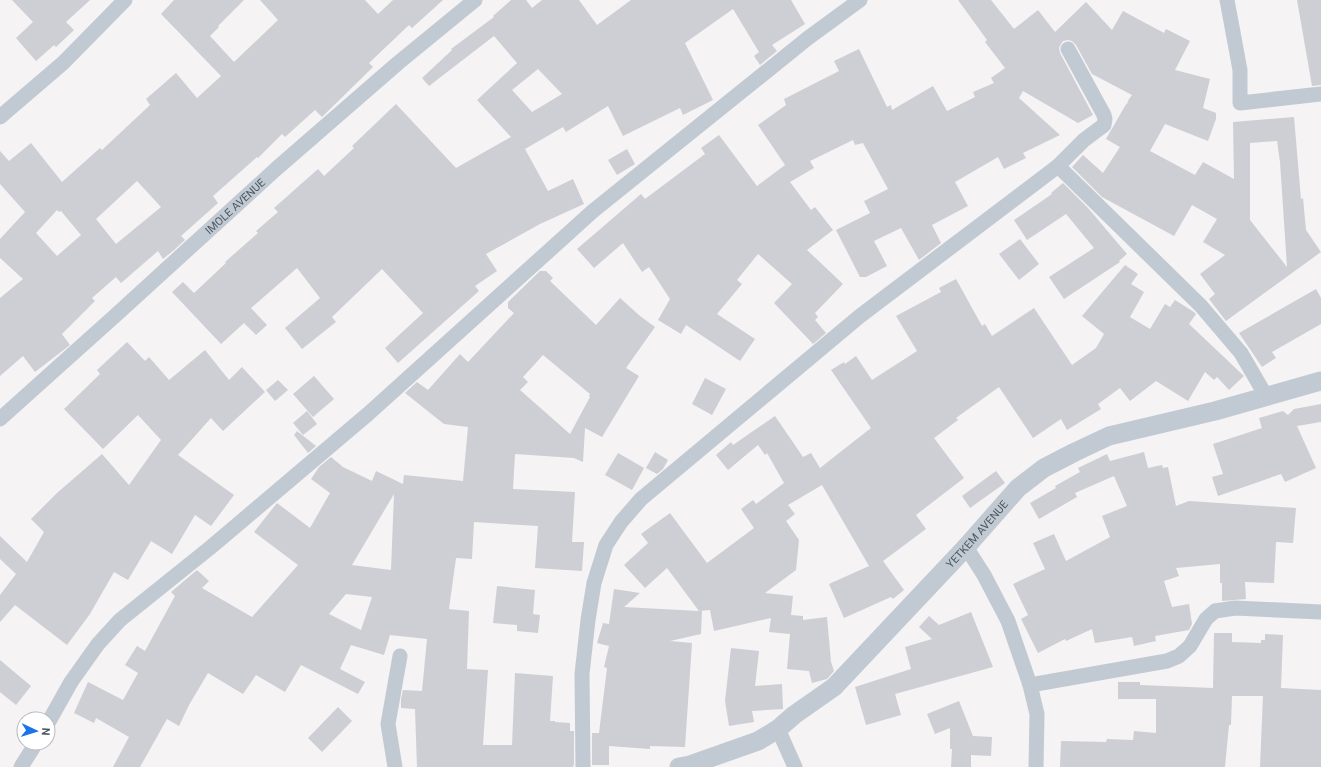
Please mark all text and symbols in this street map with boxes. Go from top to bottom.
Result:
street label: IMOLE AVENUE [202,176,268,237]
street label: YETKEM AVENUE [943,498,1011,571]
north arrow [16,711,56,751]
text: N [39,727,52,736]

